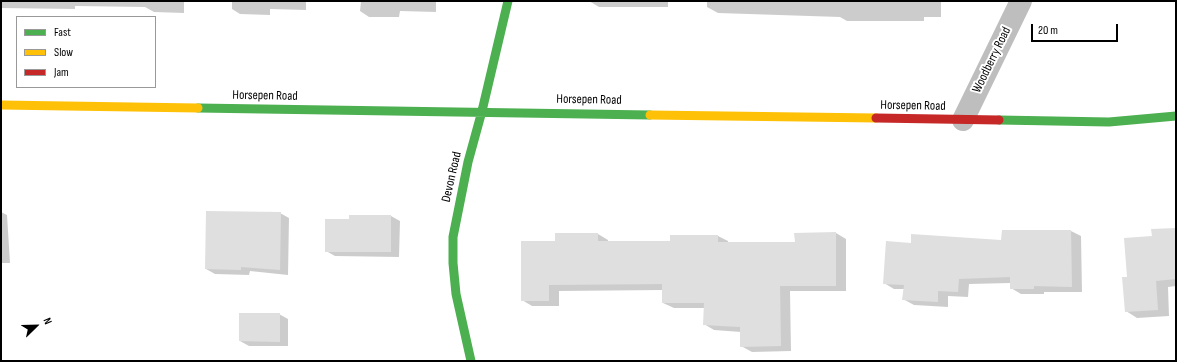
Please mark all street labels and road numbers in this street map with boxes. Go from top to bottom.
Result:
street label: Woodberry Road [969,25,1015,95]
street label: Horsepen Road [232,88,298,104]
street label: Horsepen Road [556,92,622,108]
street label: Horsepen Road [880,98,946,114]
street label: Devon Road [439,150,465,204]

